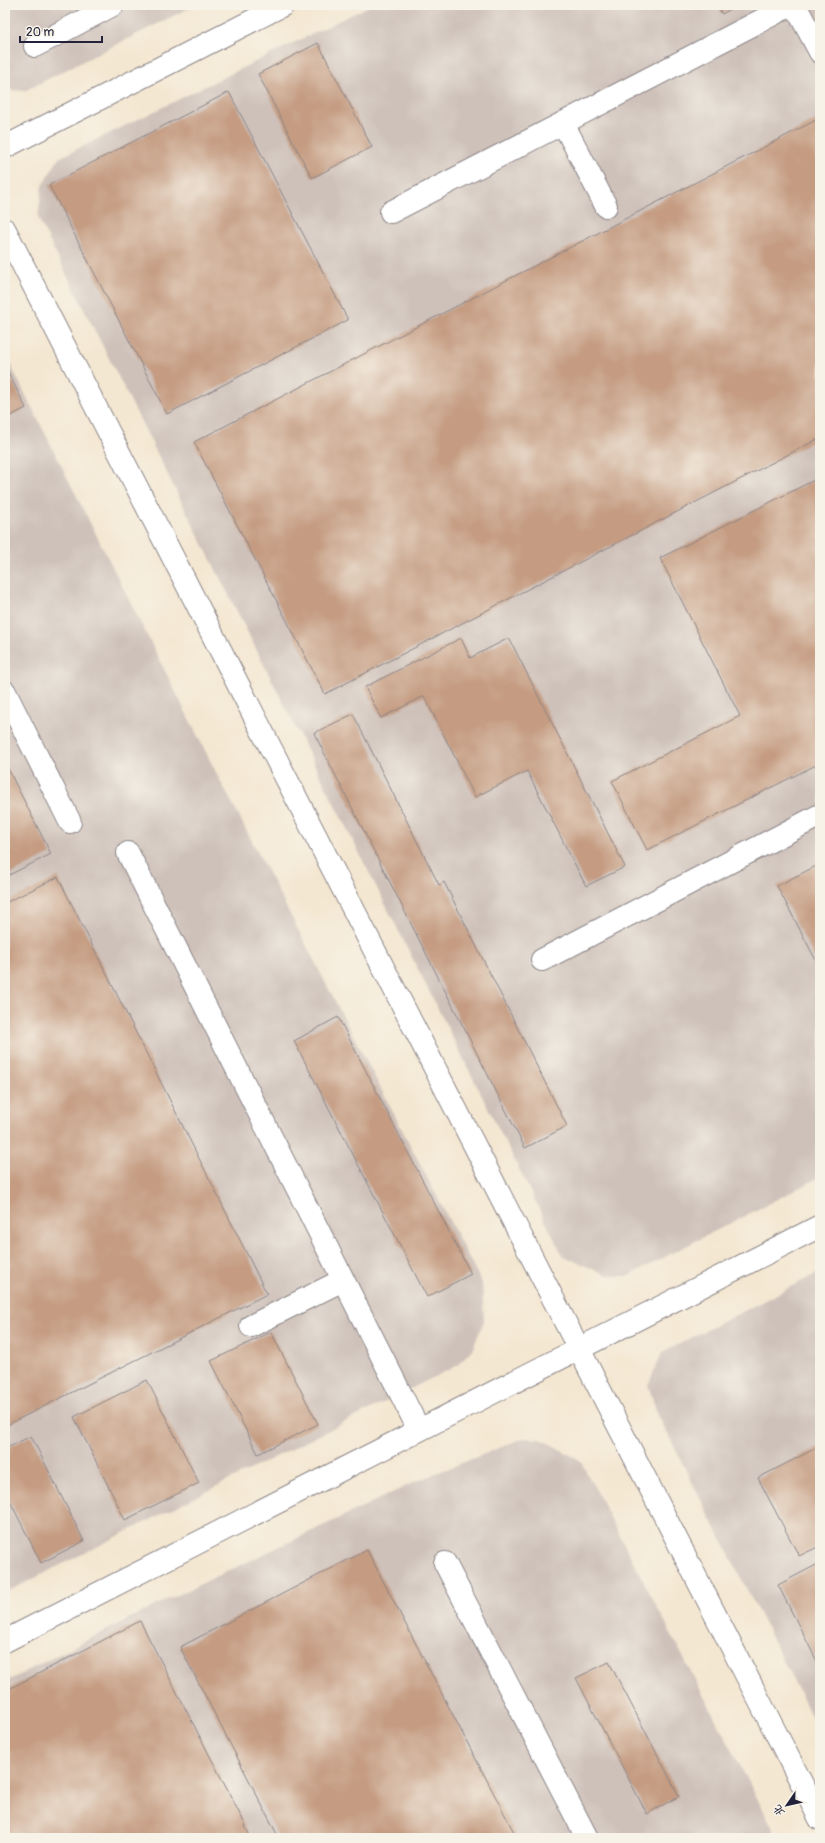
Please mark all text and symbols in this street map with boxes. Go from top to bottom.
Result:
scale bar [20,18,102,44]
text: 20 m [26,25,55,40]
north arrow [767,1785,807,1825]
text: 北 [771,1802,788,1819]

